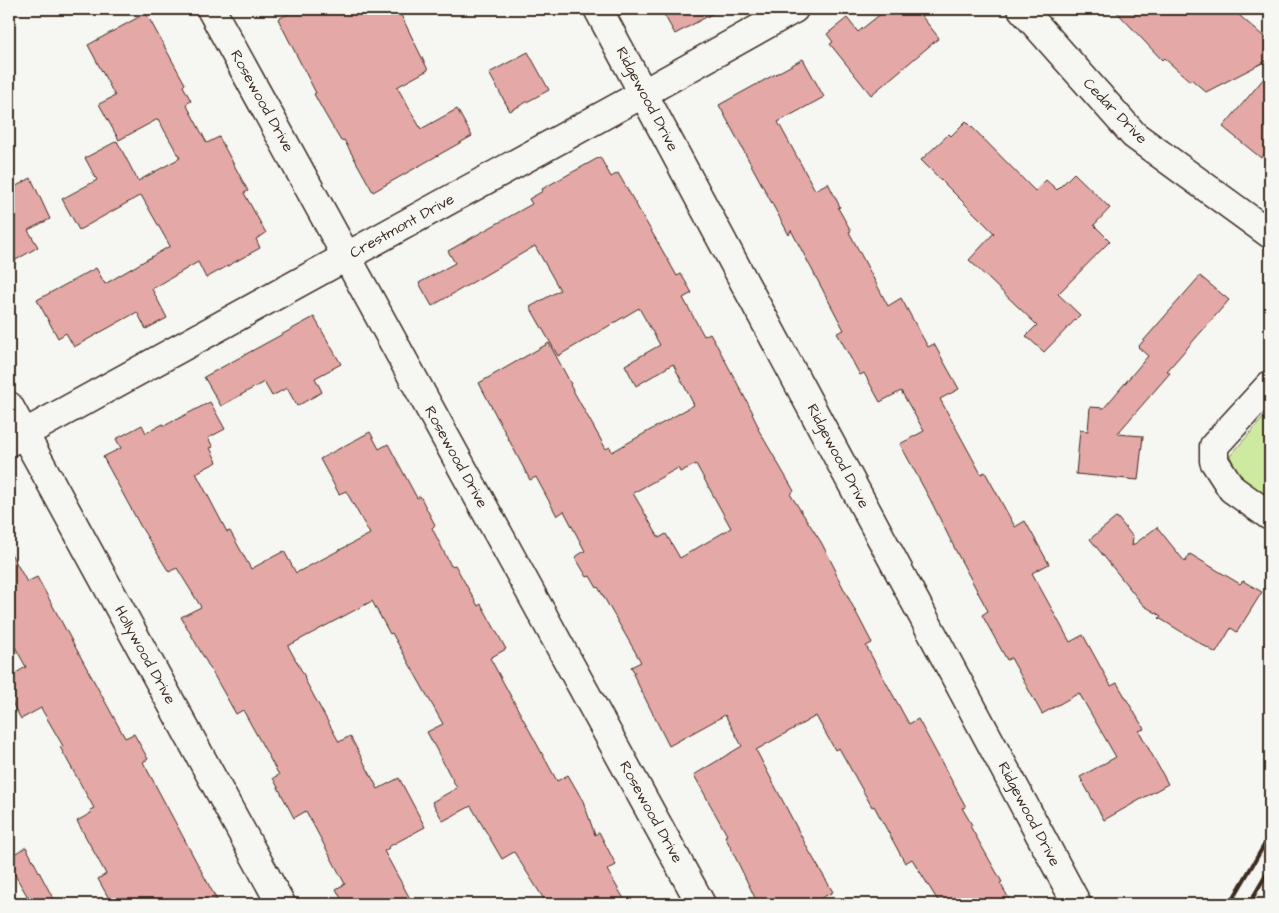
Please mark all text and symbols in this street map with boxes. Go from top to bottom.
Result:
street label: Ridgewood Drive [610,43,683,155]
street label: Rosewood Drive [225,46,299,156]
street label: Cedar Drive [1078,73,1152,149]
street label: Crestmont Drive [346,189,458,263]
street label: Ridgewood Drive [801,400,874,512]
street label: Rosewood Drive [419,402,493,512]
street label: Hollywood Drive [108,602,181,708]
street label: Rosewood Drive [614,757,688,867]
street label: Ridgewood Drive [992,758,1065,870]

